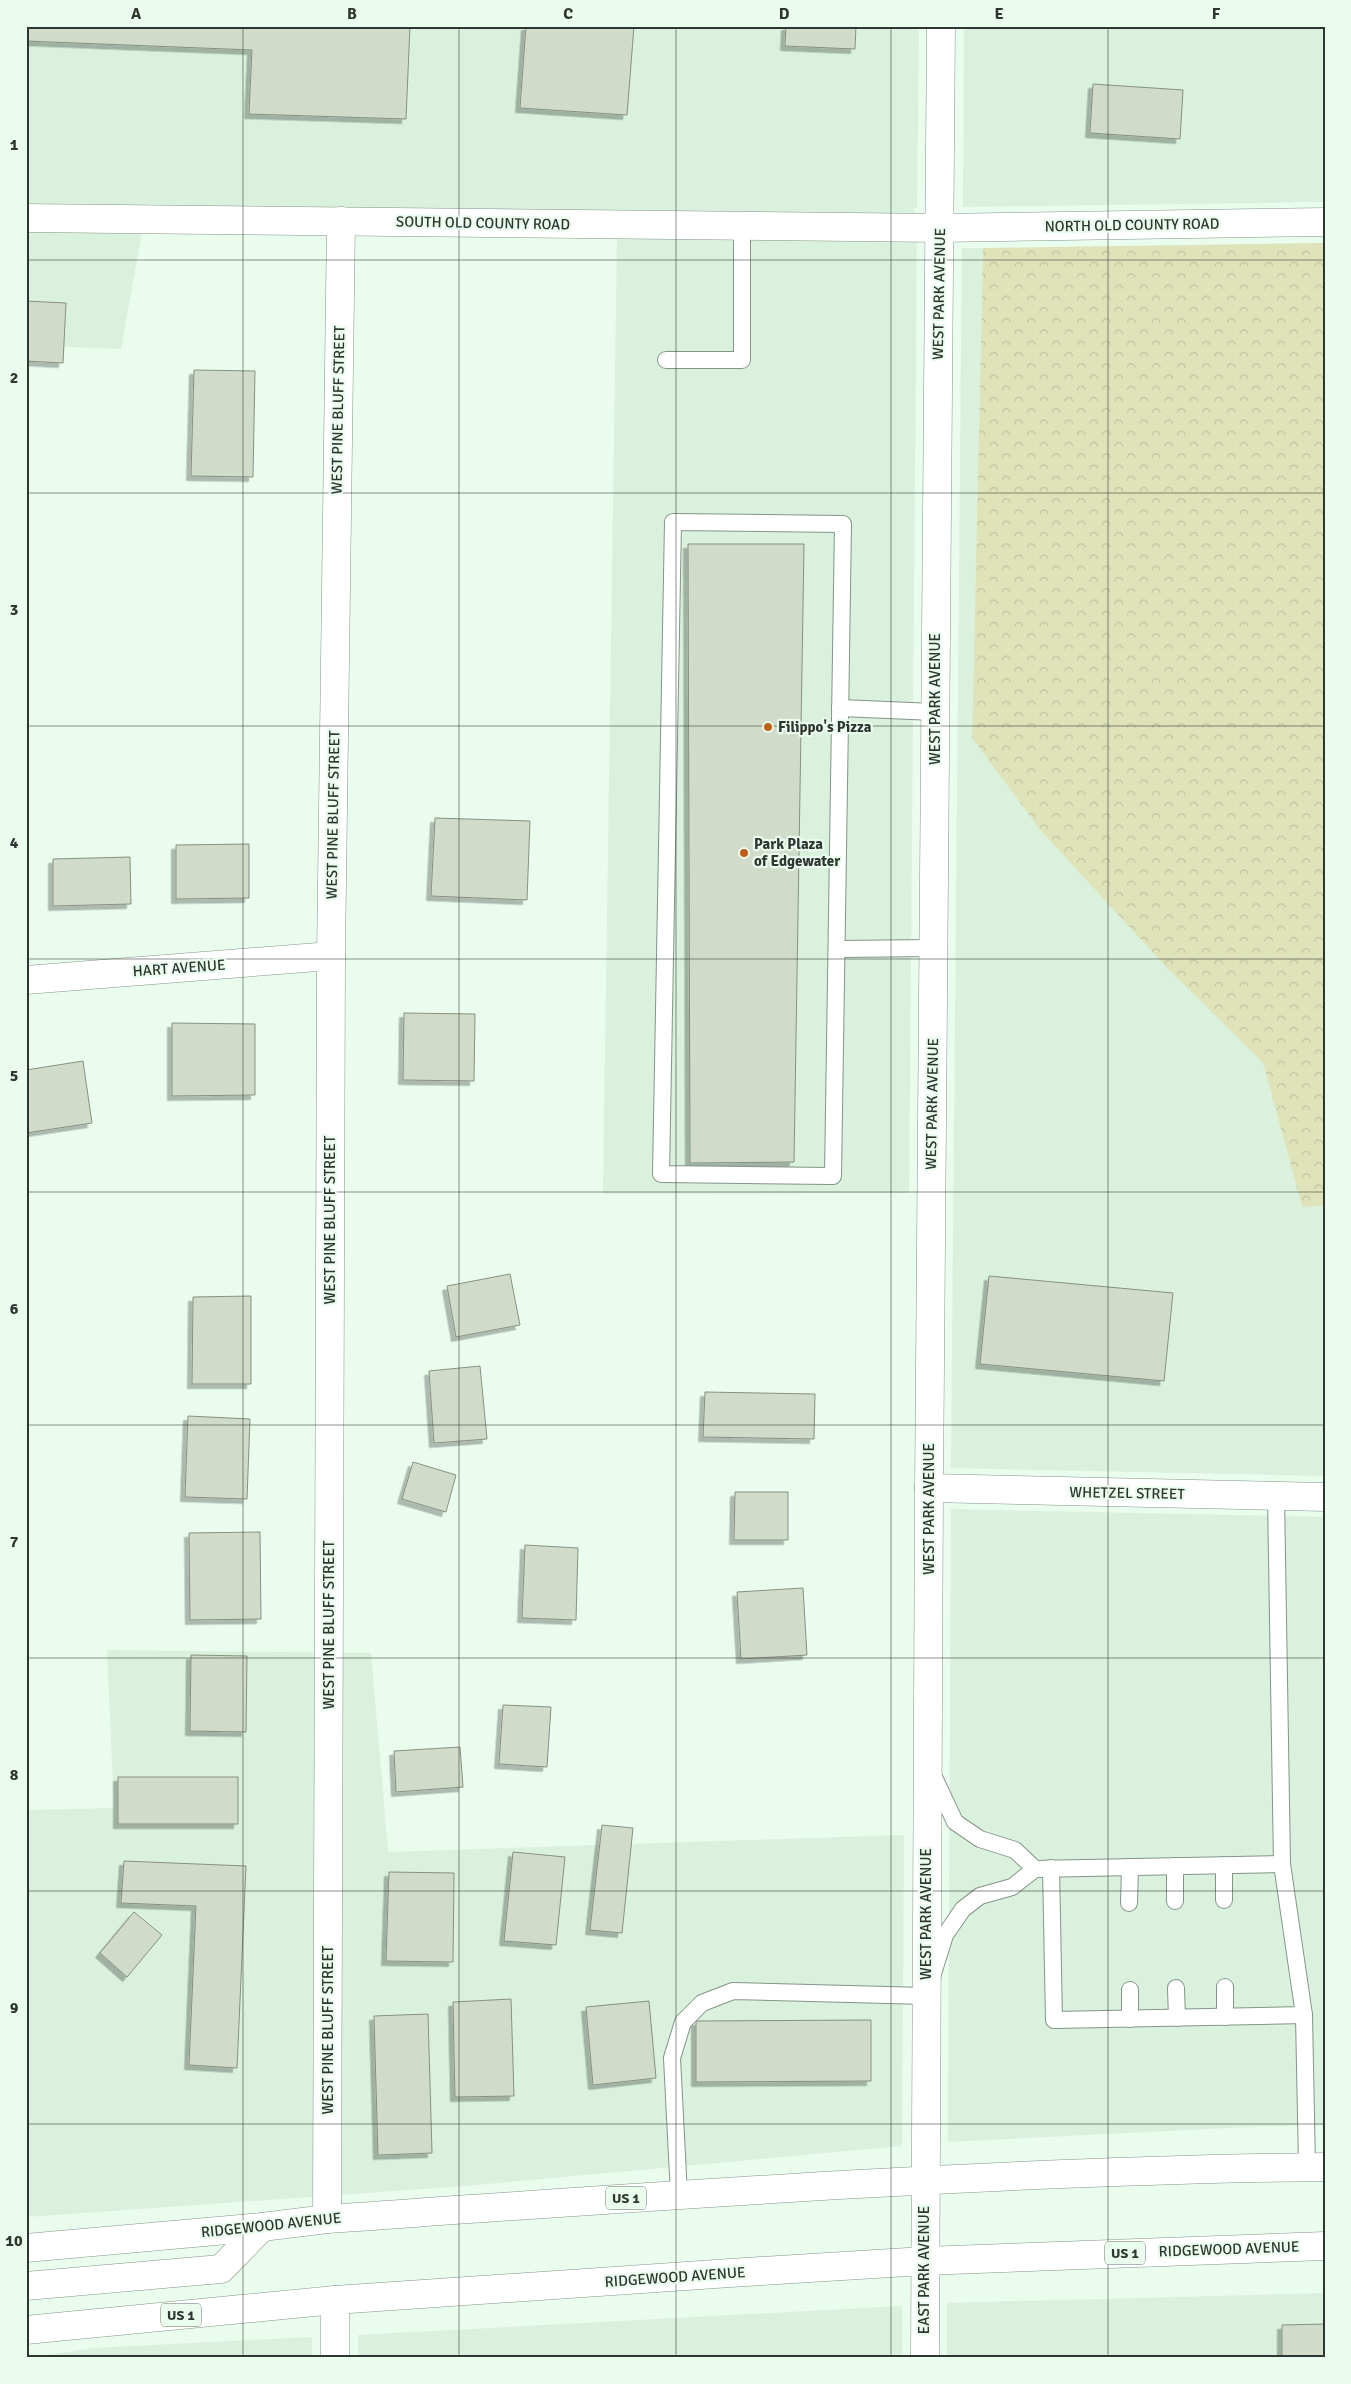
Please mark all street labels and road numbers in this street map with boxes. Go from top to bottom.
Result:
street label: SOUTH OLD COUNTY ROAD [396,212,570,234]
street label: NORTH OLD COUNTY ROAD [1044,214,1220,236]
street label: WEST PARK AVENUE [929,228,949,360]
street label: WEST PINE BLUFF STREET [328,325,348,495]
street label: WEST PARK AVENUE [926,633,944,765]
street label: WEST PINE BLUFF STREET [323,730,343,900]
street label: HART AVENUE [132,956,226,980]
street label: WEST PARK AVENUE [922,1038,942,1170]
street label: WEST PINE BLUFF STREET [321,1135,339,1304]
street label: WEST PARK AVENUE [920,1443,938,1575]
street label: WHETZEL STREET [1069,1483,1185,1503]
street label: WEST PINE BLUFF STREET [320,1540,338,1709]
street label: WEST PARK AVENUE [917,1848,935,1980]
street label: WEST PINE BLUFF STREET [319,1945,337,2114]
road number: US 1 [606,2186,646,2210]
street label: EAST PARK AVENUE [915,2206,933,2334]
street label: RIDGEWOOD AVENUE [200,2209,342,2241]
street label: RIDGEWOOD AVENUE [1158,2238,1300,2260]
road number: US 1 [1105,2242,1145,2264]
street label: RIDGEWOOD AVENUE [604,2263,746,2291]
road number: US 1 [161,2304,201,2326]

